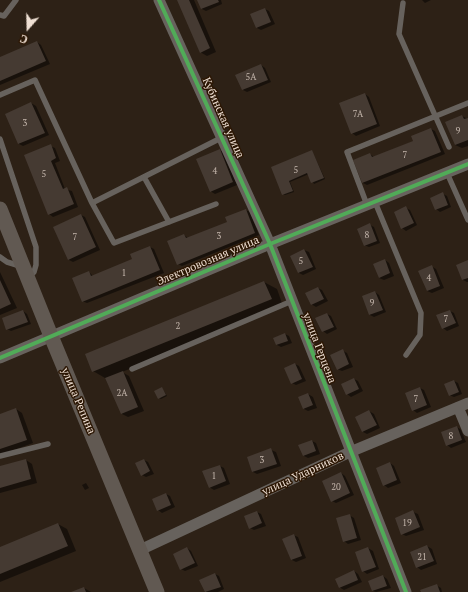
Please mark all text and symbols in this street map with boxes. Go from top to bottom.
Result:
north arrow [8,8,48,48]
text: С [18,31,30,47]
house number: 5А [246,72,256,82]
street label: Кубинская улица [199,76,247,160]
house number: 7А [353,109,363,119]
house number: 3 [23,118,27,128]
house number: 9 [456,126,460,136]
house number: 7 [403,150,407,160]
house number: 5 [294,165,298,175]
house number: 4 [213,166,217,176]
house number: 5 [42,169,46,179]
house number: 8 [365,230,369,240]
house number: 3 [217,231,221,241]
house number: 7 [73,232,77,242]
street label: Электровозная улица [155,233,261,289]
house number: 5 [299,256,303,266]
house number: 1 [122,268,126,278]
house number: 4 [427,273,431,283]
house number: 9 [370,298,374,308]
street label: улица Герцена [300,311,338,385]
house number: 7 [444,314,448,324]
house number: 2 [176,321,180,331]
street label: улица Репина [58,366,98,436]
house number: 2А [117,388,127,398]
house number: 7 [414,394,418,404]
house number: 8 [449,431,453,441]
street label: улица Ударников [260,449,346,499]
house number: 3 [260,455,264,465]
house number: 1 [212,471,216,481]
house number: 20 [331,482,341,492]
house number: 19 [402,518,412,528]
house number: 21 [417,552,427,562]

